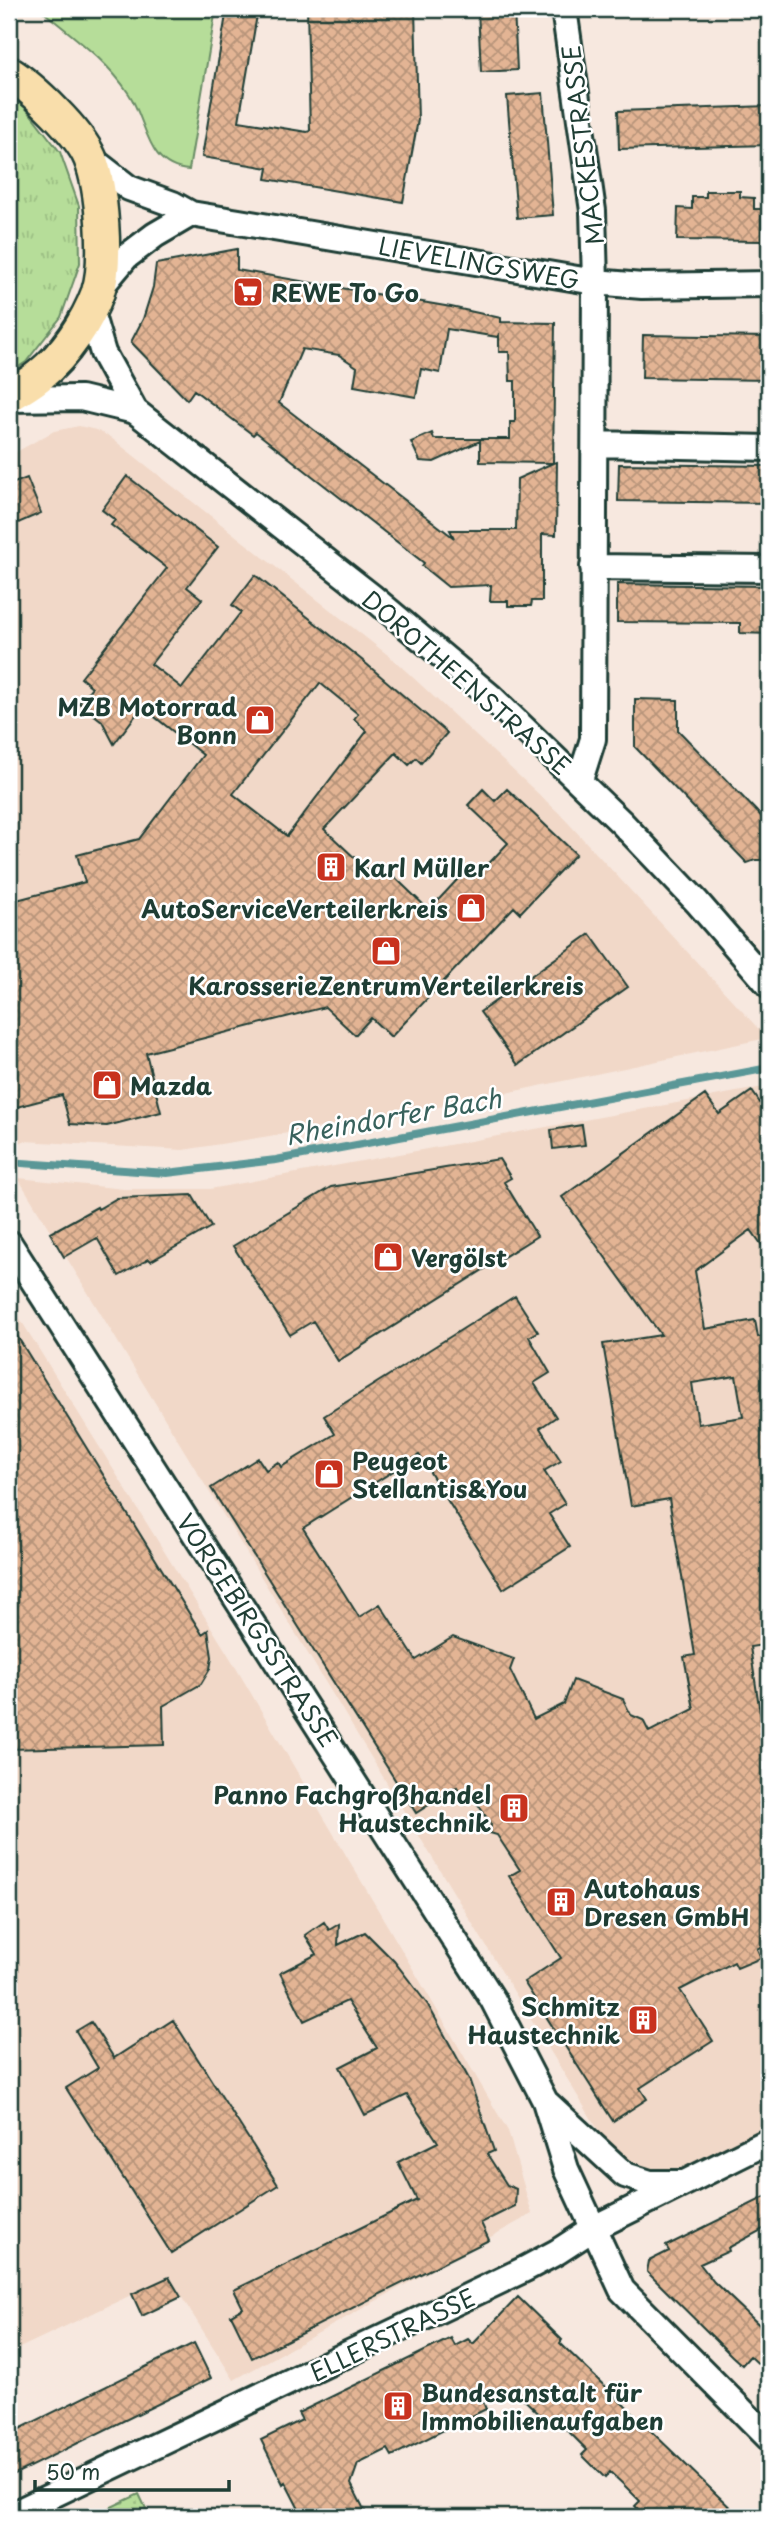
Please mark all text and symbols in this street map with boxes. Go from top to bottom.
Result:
street label: MACKESTRASSE [552,43,612,247]
street label: LIEVELINGSWEG [376,227,582,297]
place label: REWE To Go [271,274,419,310]
supermarket icon: REWE To Go [231,275,265,309]
street label: DOROTHEENSTRASSE [355,581,579,783]
place label: MZB Motorrad Bonn [58,688,237,752]
shop icon: MZB Motorrad Bonn [243,703,277,737]
place label: Karl Müller [354,849,490,885]
building icon: Karl Müller [314,850,348,884]
place label: AutoServiceVerteilerkreis [141,890,448,926]
shop icon: AutoServiceVerteilerkreis [454,891,488,925]
shop icon: KarosserieZentrumVerteilerkreis [369,934,403,968]
place label: KarosserieZentrumVerteilerkreis [188,967,584,1003]
place label: Mazda [130,1067,213,1103]
shop icon: Mazda [90,1068,124,1102]
water label: Rheindorfer Bach [282,1078,505,1154]
place label: Vergölst [411,1239,507,1275]
shop icon: Vergölst [371,1240,405,1274]
place label: Peugeot Stellantis&You [352,1442,528,1506]
shop icon: Peugeot Stellantis&You [312,1457,346,1491]
street label: VORGEBIRGSSTRASSE [169,1506,347,1754]
place label: Panno Fachgroßhandel Haustechnik [213,1776,491,1840]
building icon: Panno Fachgroßhandel Haustechnik [497,1791,531,1825]
place label: Autohaus Dresen GmbH [584,1870,749,1934]
building icon: Autohaus Dresen GmbH [544,1885,578,1919]
place label: Schmitz Haustechnik [467,1988,620,2052]
building icon: Schmitz Haustechnik [626,2003,660,2037]
street label: ELLERSTRASSE [303,2278,481,2390]
place label: Bundesanstalt für Immobilienaufgaben [421,2374,664,2438]
building icon: Bundesanstalt für Immobilienaufgaben [381,2389,415,2423]
scale bar [35,2449,229,2493]
text: 50 m [46,2455,100,2487]

